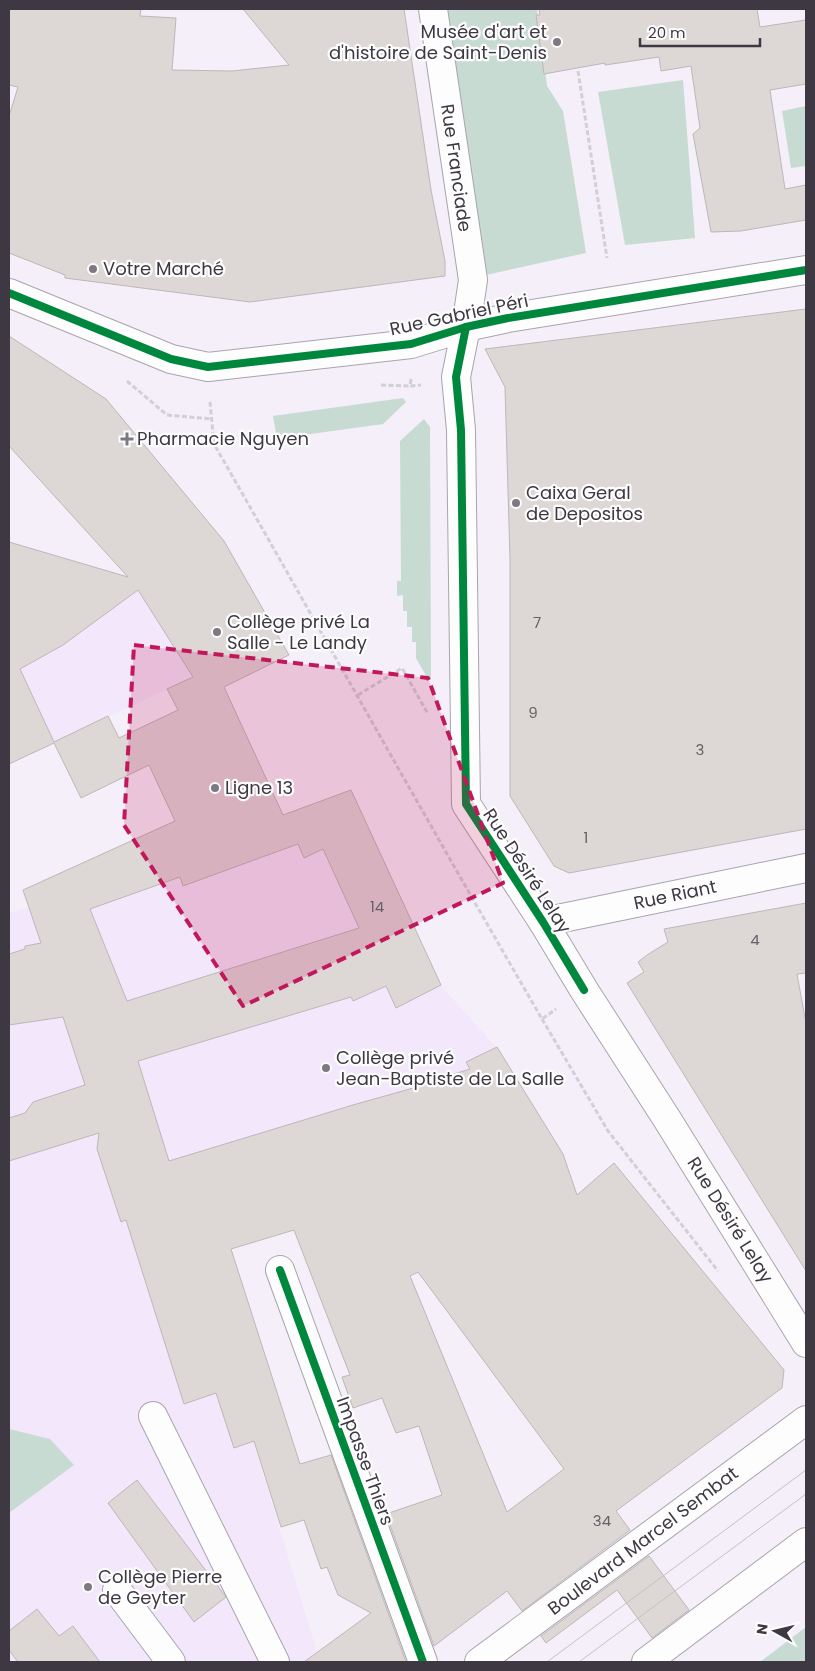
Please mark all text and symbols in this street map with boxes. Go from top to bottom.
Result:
scale bar [640,15,760,47]
place label: Musée d'art et d'histoire de Saint-Denis [329,19,547,65]
text: 20 m [648,22,686,43]
marker: Musée d'art et d'histoire de Saint-Denis [551,36,563,48]
street label: Rue Franciade [435,102,478,233]
place label: Votre Marché [103,256,224,281]
marker: Votre Marché [87,263,99,275]
street label: Rue Gabriel Péri [387,288,530,341]
place label: Pharmacie Nguyen [137,426,309,451]
marker: Pharmacie Nguyen [121,433,133,445]
place label: Caixa Geral de Depositos [526,480,643,526]
marker: Caixa Geral de Depositos [510,497,522,509]
place label: Collège privé La Salle - Le Landy [227,609,370,655]
house number: 7 [533,612,541,633]
marker: Collège privé La Salle - Le Landy [211,626,223,638]
house number: 9 [528,702,538,723]
house number: 3 [696,739,704,760]
place label: Ligne 13 [225,775,293,800]
marker: Ligne 13 [209,782,221,794]
street label: Rue Désiré Lelay [478,803,577,938]
house number: 1 [584,827,588,848]
street label: Rue Riant [631,874,719,915]
house number: 14 [370,896,384,917]
house number: 4 [750,929,760,950]
place label: Collège privé Jean-Baptiste de La Salle [336,1045,564,1091]
marker: Collège privé Jean-Baptiste de La Salle [320,1062,332,1074]
street label: Rue Désiré Lelay [682,1152,779,1288]
street label: Impasse Thiers [331,1393,400,1529]
street label: Boulevard Marcel Sembat [542,1461,743,1621]
house number: 34 [593,1510,611,1531]
place label: Collège Pierre de Geyter [98,1564,222,1610]
marker: Collège Pierre de Geyter [82,1581,94,1593]
north arrow [750,1606,800,1656]
text: N [751,1623,773,1636]

